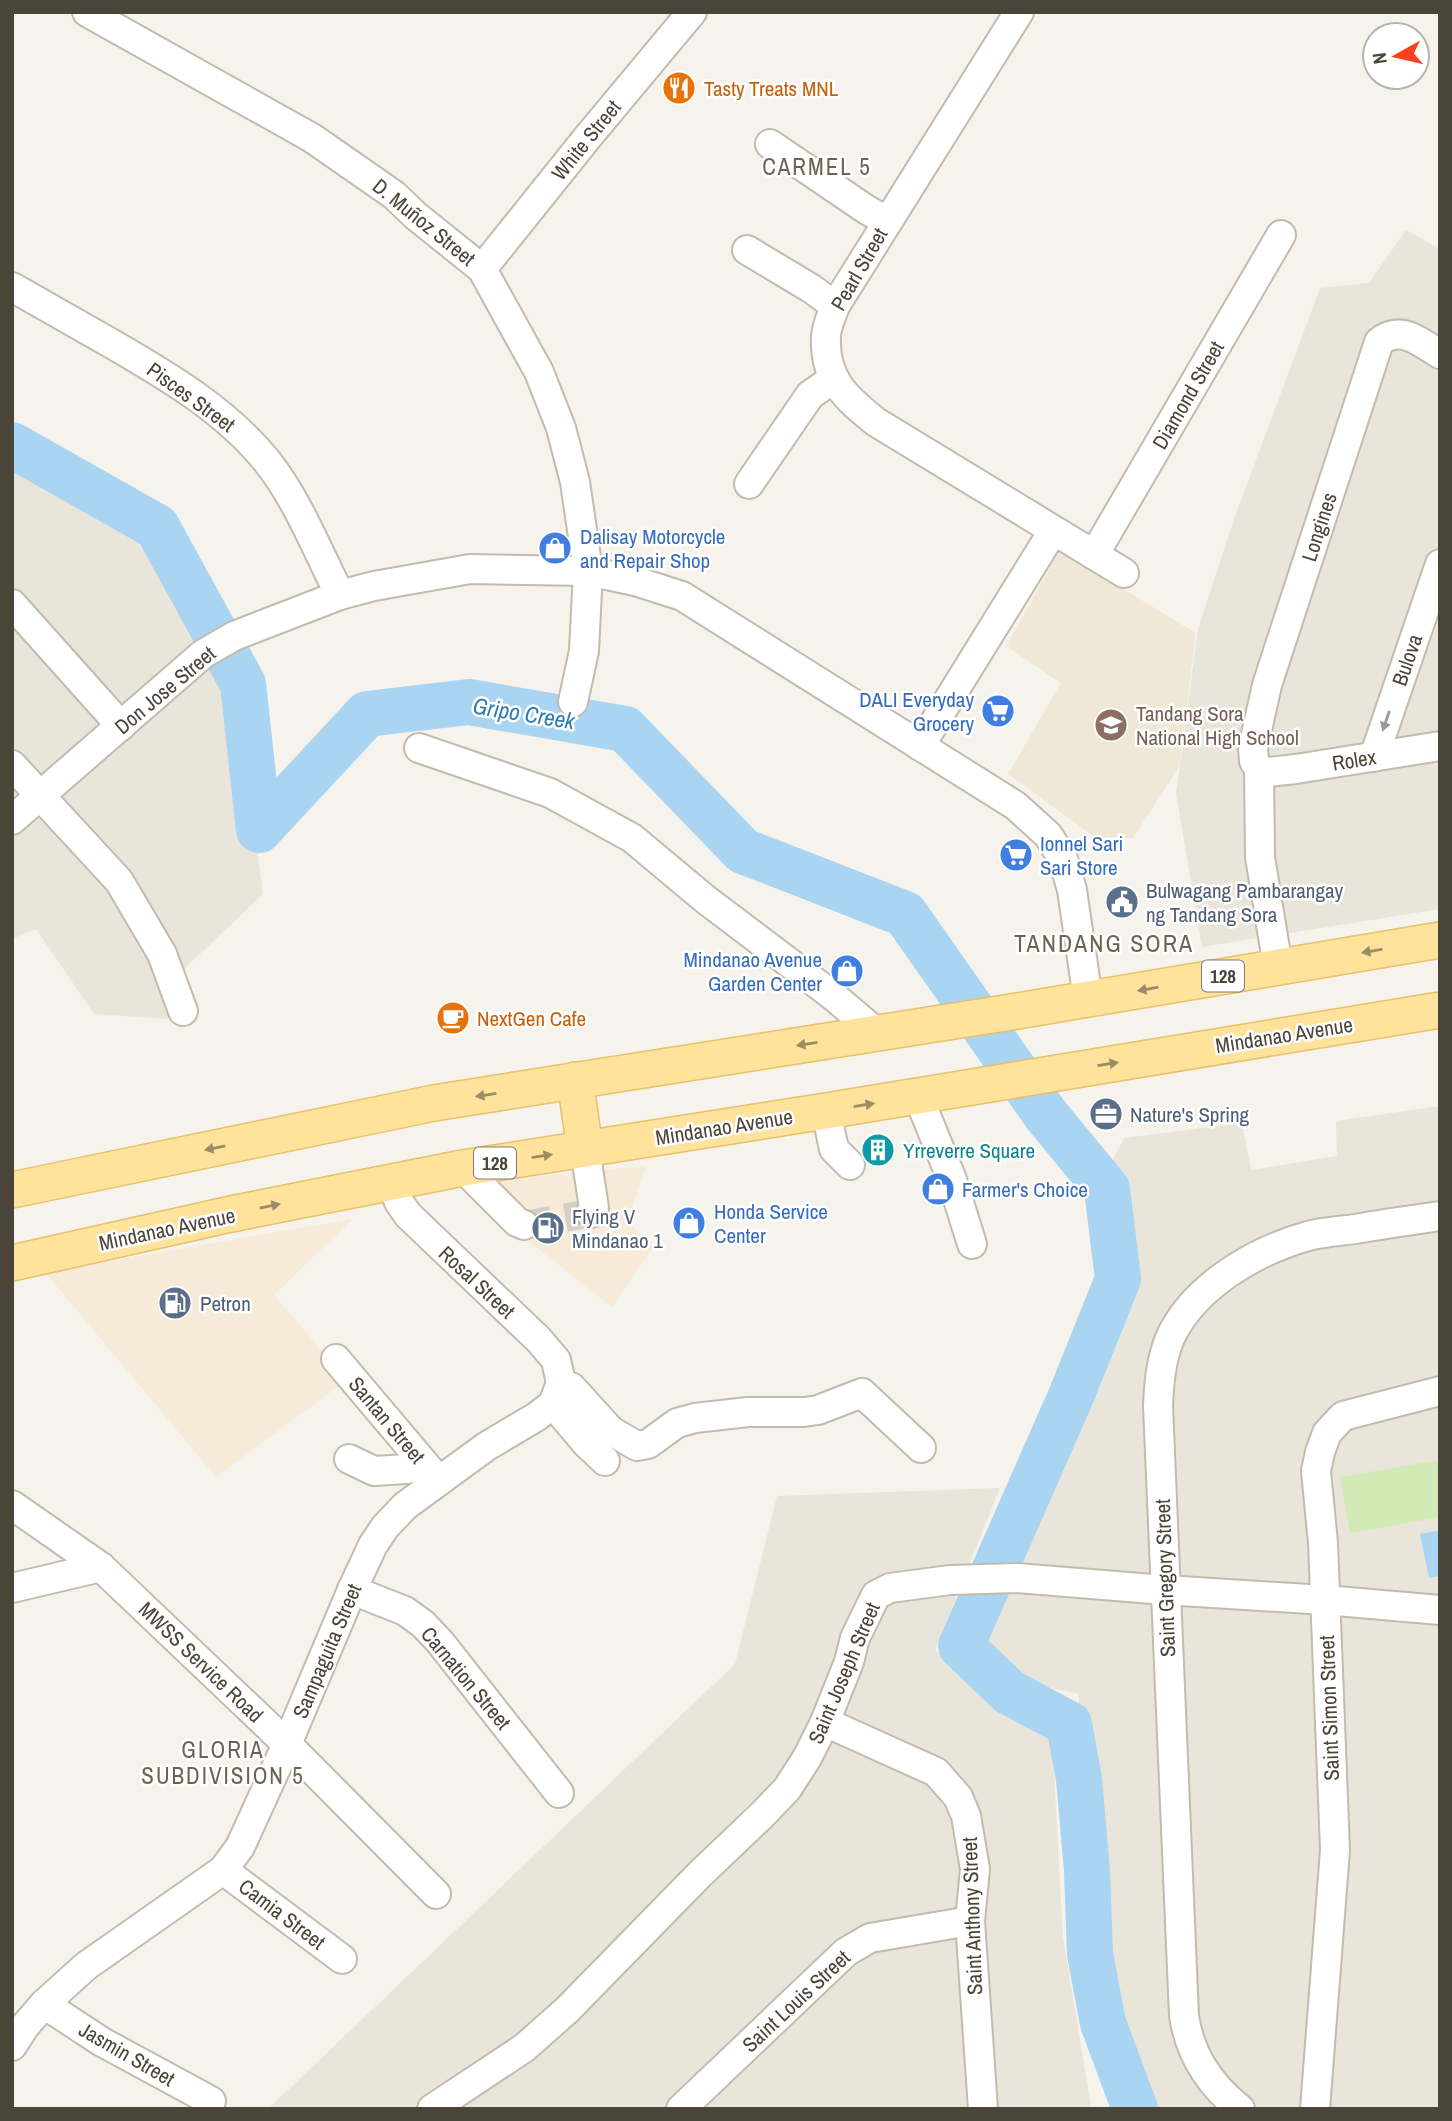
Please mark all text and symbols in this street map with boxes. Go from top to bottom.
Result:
north arrow [1361,21,1431,91]
text: N [1366,51,1393,66]
restaurant icon: Tasty Treats MNL [660,69,698,107]
place label: Tasty Treats MNL [704,74,839,103]
street label: White Street [545,94,628,186]
district label: CARMEL 5 [762,151,872,182]
street label: D. Muñoz Street [367,172,482,273]
street label: Pearl Street [824,222,894,316]
street label: Diamond Street [1145,335,1231,454]
street label: Pisces Street [141,355,241,439]
street label: Longines [1294,489,1344,565]
place label: Dalisay Motorcycle and Repair Shop [580,522,725,575]
shop icon: Dalisay Motorcycle and Repair Shop [536,529,574,567]
street label: Bulova [1385,630,1429,690]
street label: Don Jose Street [108,639,222,741]
place label: DALI Everyday Grocery [859,685,974,738]
water label: Gripo Creek [471,690,579,737]
supermarket icon: DALI Everyday Grocery [979,692,1017,730]
place label: Tandang Sora National High School [1136,699,1299,752]
school or university icon: Tandang Sora National High School [1092,706,1130,744]
one-way arrow [1380,711,1391,732]
street label: Rolex [1330,742,1378,778]
place label: Ionnel Sari Sari Store [1040,829,1123,882]
supermarket icon: Ionnel Sari Sari Store [997,836,1035,874]
place label: Bulwagang Pambarangay ng Tandang Sora [1146,876,1344,929]
public building icon: Bulwagang Pambarangay ng Tandang Sora [1103,883,1141,921]
district label: TANDANG SORA [1014,927,1194,959]
place label: Mindanao Avenue Garden Center [683,945,822,998]
one-way arrow [1361,946,1383,957]
shop icon: Mindanao Avenue Garden Center [828,952,866,990]
road number: 128 [1202,960,1244,992]
one-way arrow [1137,984,1159,995]
cafe icon: NextGen Cafe [434,999,472,1037]
place label: NextGen Cafe [477,1004,586,1033]
street label: Mindanao Avenue [1213,1010,1355,1060]
one-way arrow [796,1039,818,1050]
one-way arrow [1097,1058,1119,1069]
one-way arrow [475,1090,497,1101]
office icon: Nature's Spring [1087,1095,1125,1133]
one-way arrow [853,1099,875,1110]
place label: Nature's Spring [1130,1100,1250,1129]
street label: Mindanao Avenue [653,1102,795,1152]
building icon: Yrreverre Square [859,1131,897,1169]
place label: Yrreverre Square [903,1136,1035,1165]
one-way arrow [204,1143,226,1154]
road number: 128 [474,1148,516,1178]
one-way arrow [531,1150,553,1161]
shop icon: Farmer's Choice [919,1170,957,1208]
place label: Farmer's Choice [962,1175,1088,1204]
place label: Honda Service Center [714,1197,828,1250]
street label: Mindanao Avenue [96,1200,238,1258]
one-way arrow [259,1201,281,1212]
place label: Flying V Mindanao 1 [572,1202,663,1255]
shop icon: Honda Service Center [670,1204,708,1242]
fuel station icon: Flying V Mindanao 1 [529,1209,567,1247]
street label: Rosal Street [432,1239,522,1325]
fuel station icon: Petron [156,1284,194,1322]
place label: Petron [200,1289,251,1318]
street label: Santan Street [342,1370,432,1470]
street label: Saint Gregory Street [1148,1498,1182,1657]
street label: Sampaguita Street [286,1579,368,1723]
street label: MWSS Service Road [132,1595,270,1729]
street label: Saint Joseph Street [801,1598,887,1748]
street label: Carnation Street [414,1620,518,1736]
street label: Saint Simon Street [1312,1635,1346,1781]
district label: GLORIA SUBDIVISION 5 [141,1734,305,1791]
street label: Saint Anthony Street [955,1836,989,1995]
street label: Camia Street [233,1872,331,1956]
street label: Saint Louis Street [736,1943,856,2059]
street label: Jasmin Street [74,2015,180,2093]

